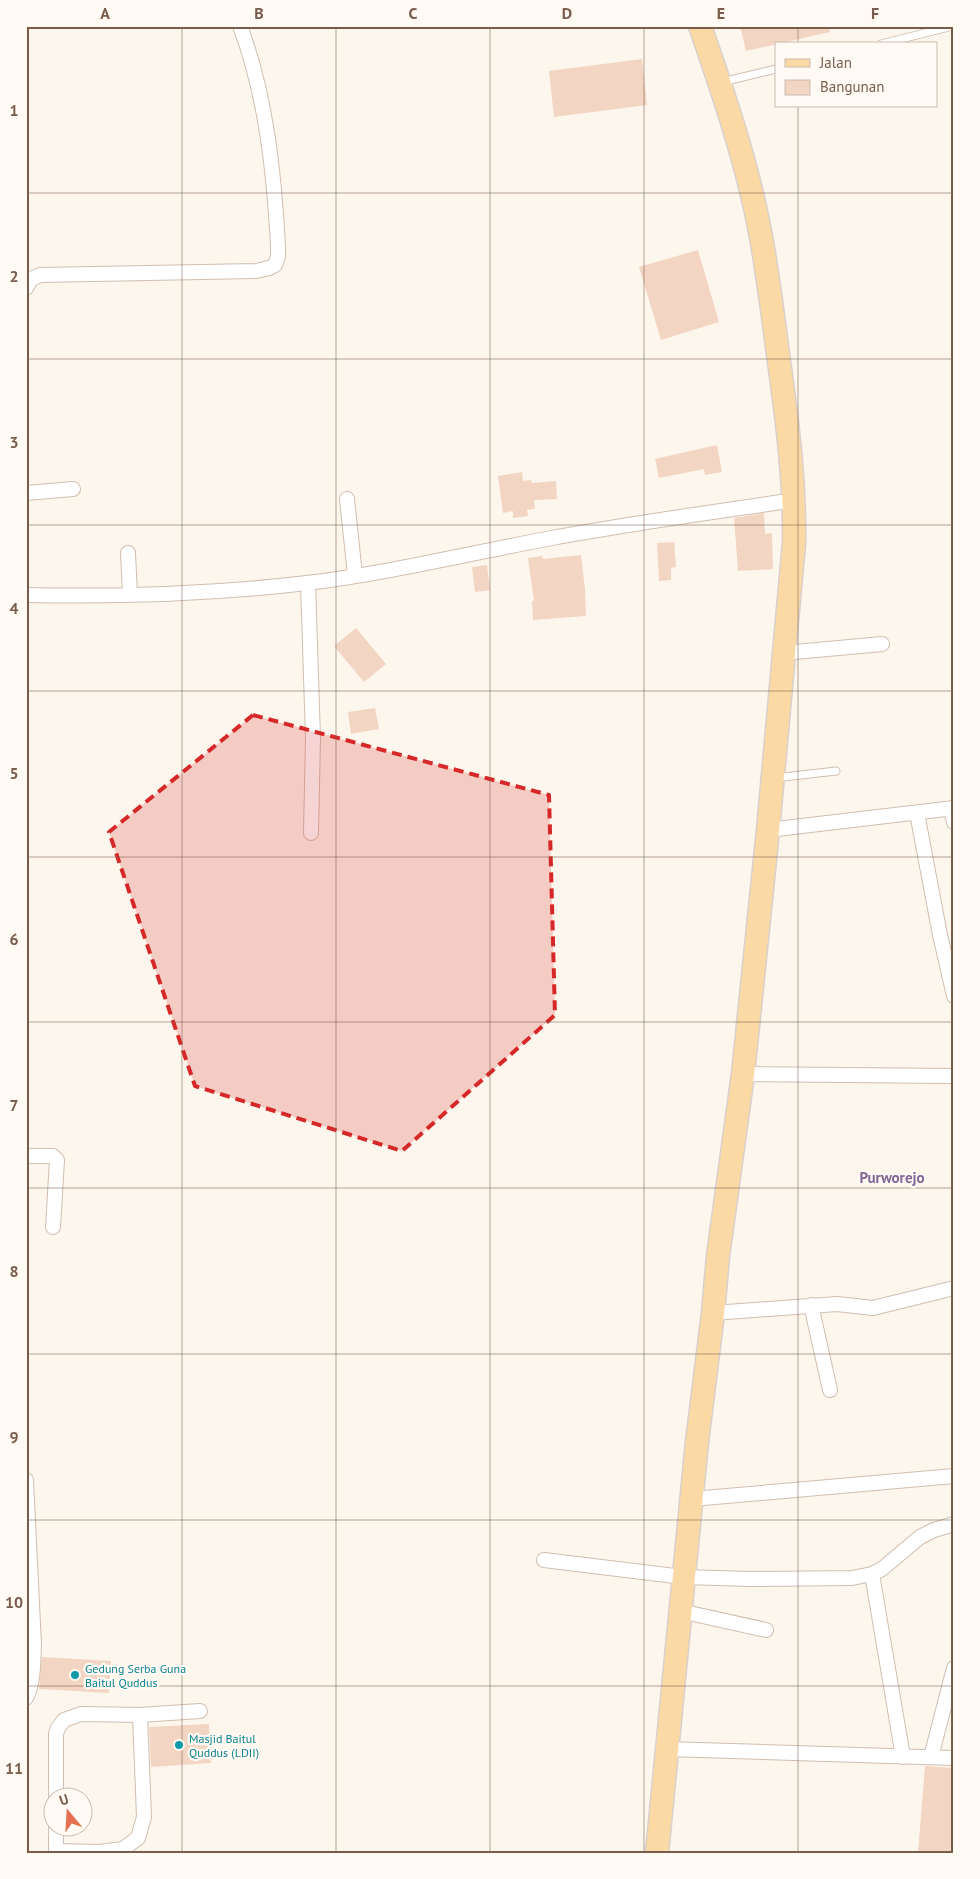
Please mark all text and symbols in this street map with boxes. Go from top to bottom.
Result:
text: A [100,3,110,23]
text: B [254,3,264,23]
text: C [409,3,418,23]
text: D [562,3,572,23]
text: E [717,3,725,23]
text: F [871,3,879,23]
legend [775,42,938,108]
text: Jalan [819,53,852,72]
text: Bangunan [820,77,884,96]
text: 1 [9,100,19,120]
text: 2 [9,266,19,286]
text: 3 [9,432,19,452]
text: 4 [9,598,19,618]
text: 5 [9,763,19,783]
text: 6 [9,929,19,949]
text: 7 [9,1095,19,1115]
district label: Purworejo [859,1168,925,1187]
text: 8 [9,1261,19,1281]
text: 9 [9,1427,19,1447]
text: 10 [5,1592,23,1612]
place label: Gedung Serba Guna Baitul Quddus [85,1661,186,1690]
marker: Gedung Serba Guna Baitul Quddus [69,1669,81,1681]
place label: Masjid Baitul Quddus (LDII) [189,1731,259,1760]
marker: Masjid Baitul Quddus (LDII) [173,1739,185,1751]
text: 11 [5,1758,23,1778]
north arrow [42,1786,92,1836]
text: U [57,1790,71,1810]

